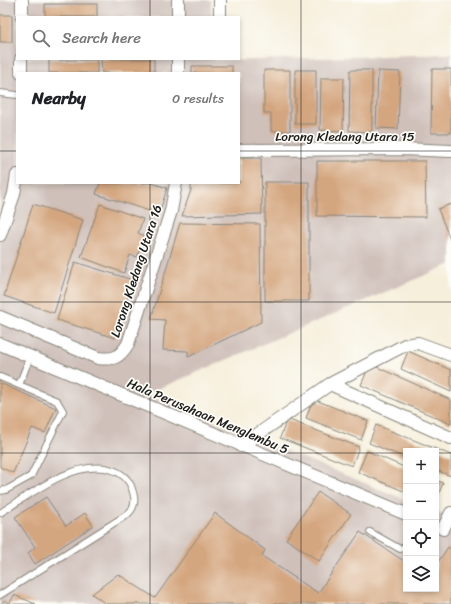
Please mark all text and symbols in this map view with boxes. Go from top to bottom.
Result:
search box [16,16,240,60]
text: Search here [62,25,141,51]
icon: search [30,27,52,49]
text: Nearby [32,83,86,113]
text: 0 results [172,87,224,110]
street label: Lorong Kledang Utara 15 [275,125,415,148]
street label: Lorong Kledang Utara 16 [104,201,168,341]
street label: Hala Perusahaan Menglembu 5 [123,371,293,461]
map controls [403,448,439,592]
button: + [403,448,439,484]
button: − [403,484,439,520]
button: locate [403,520,439,556]
button: layers [403,556,439,592]

